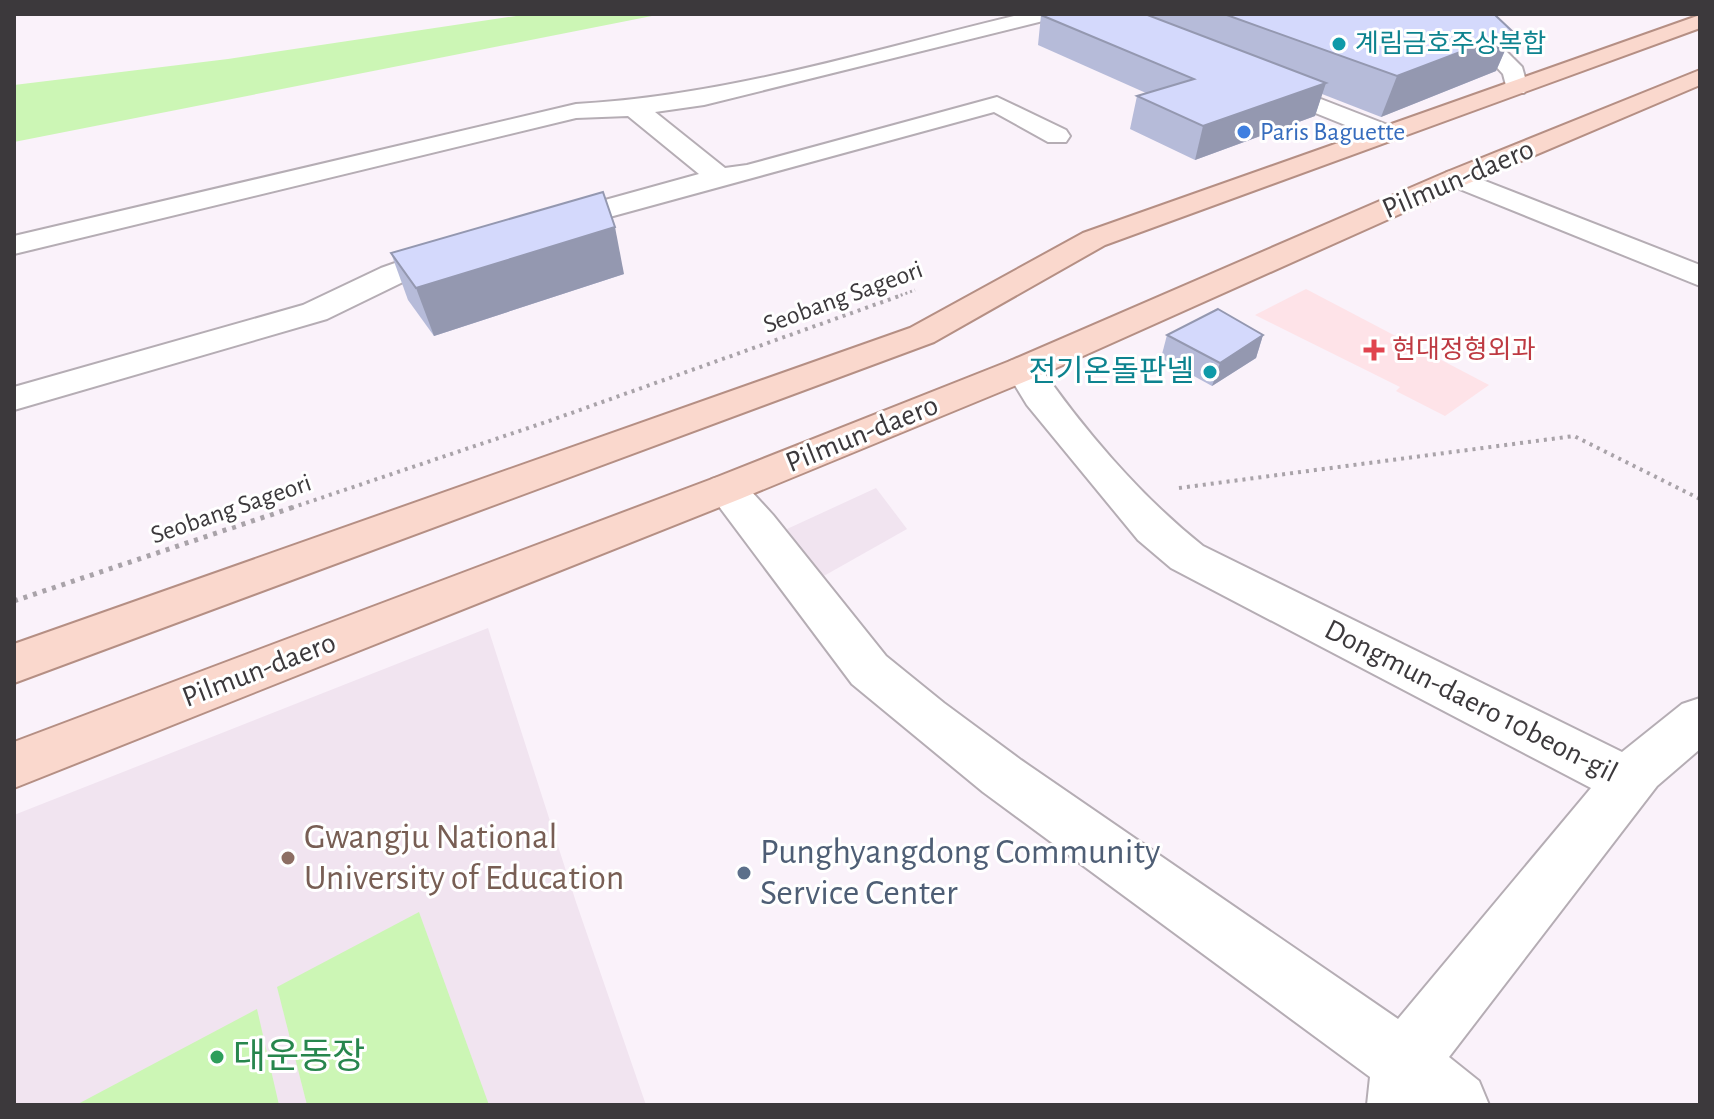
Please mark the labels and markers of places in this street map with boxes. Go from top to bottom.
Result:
place label: 계림금호주상복합 [1355,30,1546,57]
marker: 계림금호주상복합 [1330,35,1348,53]
place label: Paris Baguette [1260,119,1405,145]
marker: Paris Baguette [1235,123,1253,141]
place label: 현대정형외과 [1392,336,1536,363]
marker: 현대정형외과 [1363,339,1385,361]
place label: 전기온돌판넬 [1028,355,1194,387]
marker: 전기온돌판넬 [1201,363,1219,381]
place label: Gwangju National University of Education [304,819,624,896]
place label: Punghyangdong Community Service Center [760,834,1160,911]
marker: Gwangju National University of Education [279,849,297,867]
marker: Punghyangdong Community Service Center [735,864,753,882]
place label: 대운동장 [233,1038,365,1075]
marker: 대운동장 [208,1048,226,1066]

